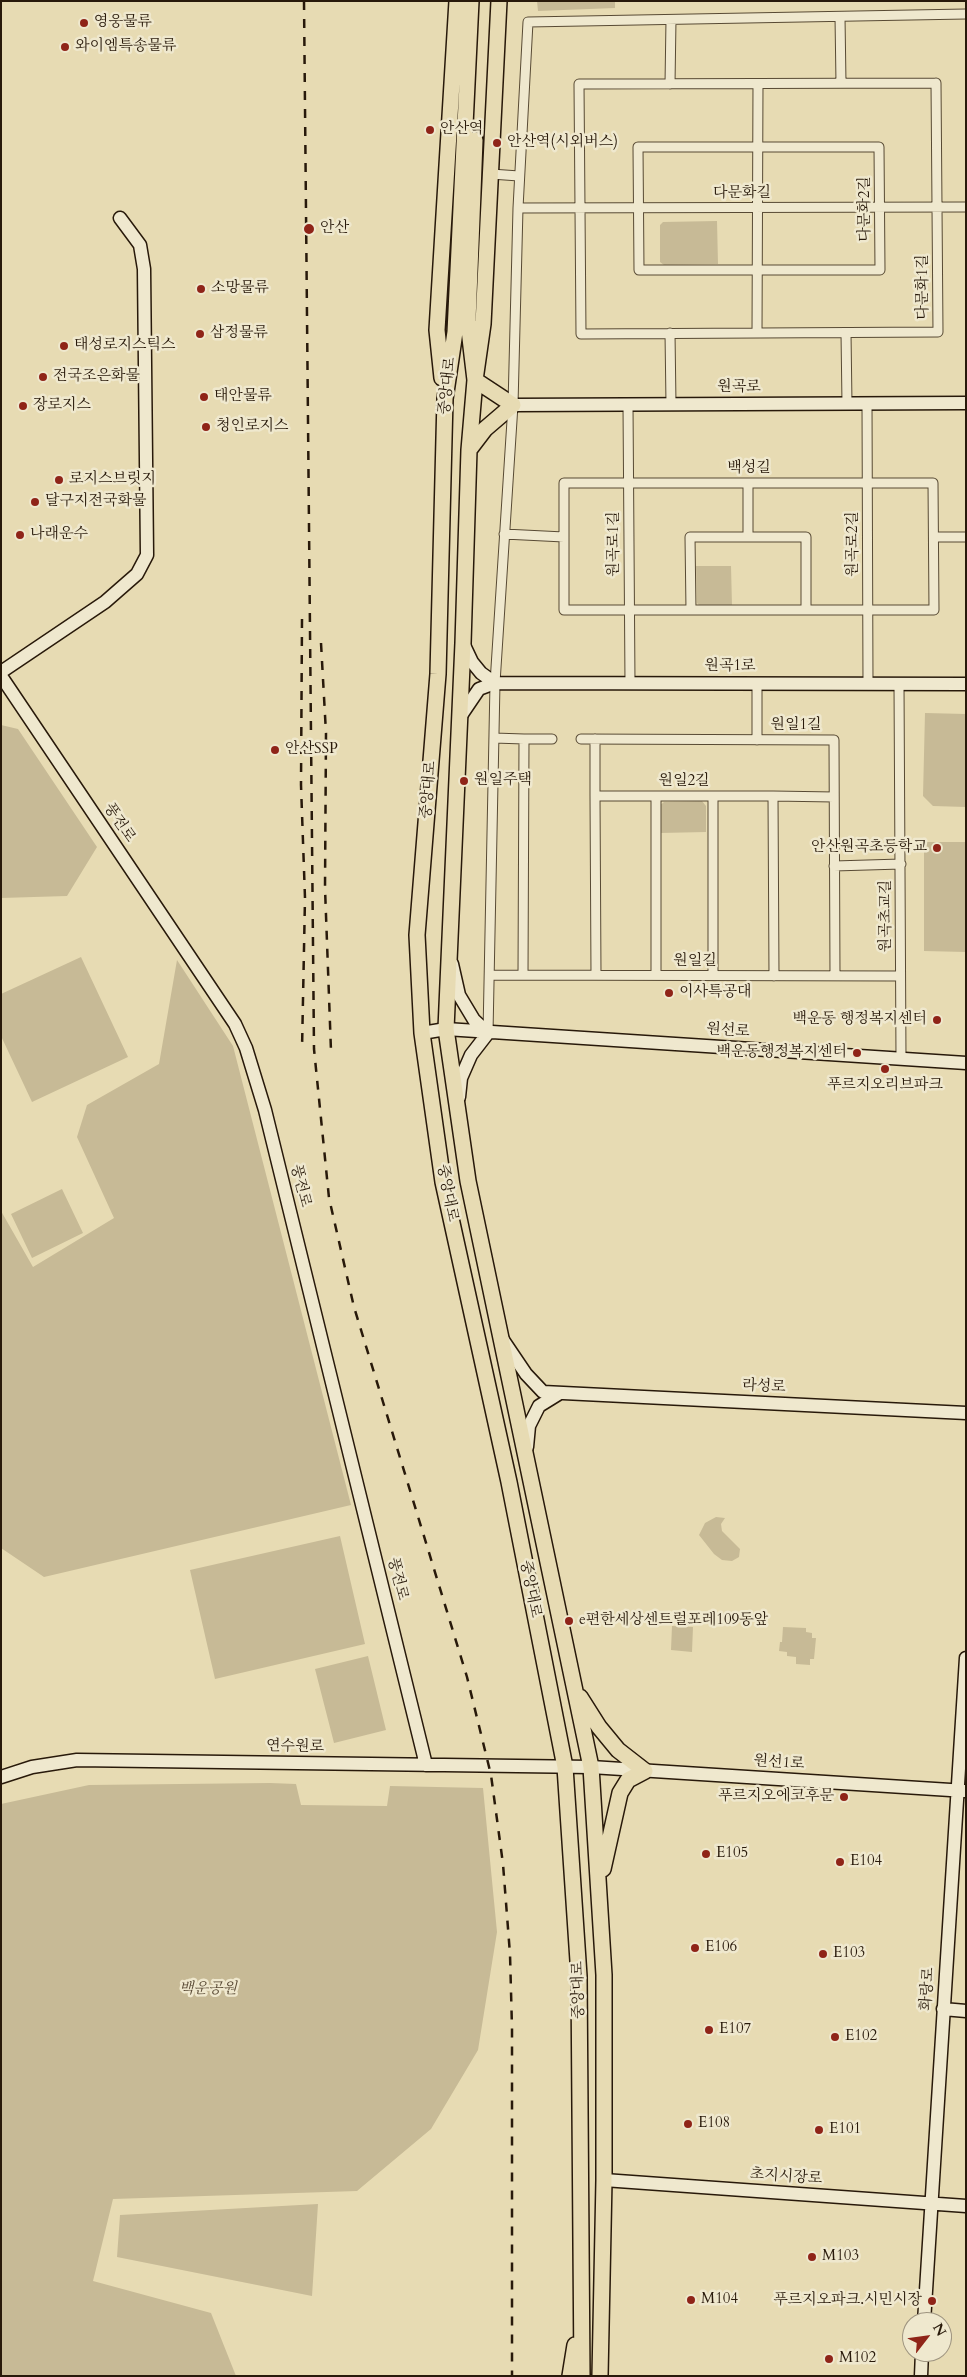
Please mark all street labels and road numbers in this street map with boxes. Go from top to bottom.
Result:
street label: 다문화2길 [857,176,875,242]
street label: 다문화길 [713,185,771,203]
street label: 다문화1길 [915,254,933,320]
street label: 중앙대로 [436,356,460,416]
street label: 원곡로 [717,379,761,397]
street label: 백성길 [727,460,771,478]
street label: 원곡로1길 [606,511,624,577]
street label: 원곡로2길 [845,511,863,577]
street label: 원곡1로 [704,658,756,676]
street label: 원일1길 [770,717,822,735]
street label: 중앙대로 [418,760,440,820]
street label: 원일2길 [658,773,710,791]
street label: 풍전로 [99,800,139,846]
street label: 원곡초교길 [878,880,896,952]
street label: 원일길 [673,953,717,971]
street label: 원선로 [706,1021,750,1041]
street label: 풍전로 [286,1163,314,1209]
street label: 중앙대로 [433,1163,461,1223]
street label: 라성로 [742,1377,786,1397]
street label: 풍전로 [383,1556,411,1602]
street label: 중앙대로 [516,1559,544,1619]
street label: 연수원로 [266,1737,324,1757]
street label: 원선1로 [753,1752,805,1774]
street label: 중앙대로 [569,1961,589,2019]
street label: 화랑로 [918,1967,938,2011]
street label: 초지시장로 [749,2165,823,2189]

